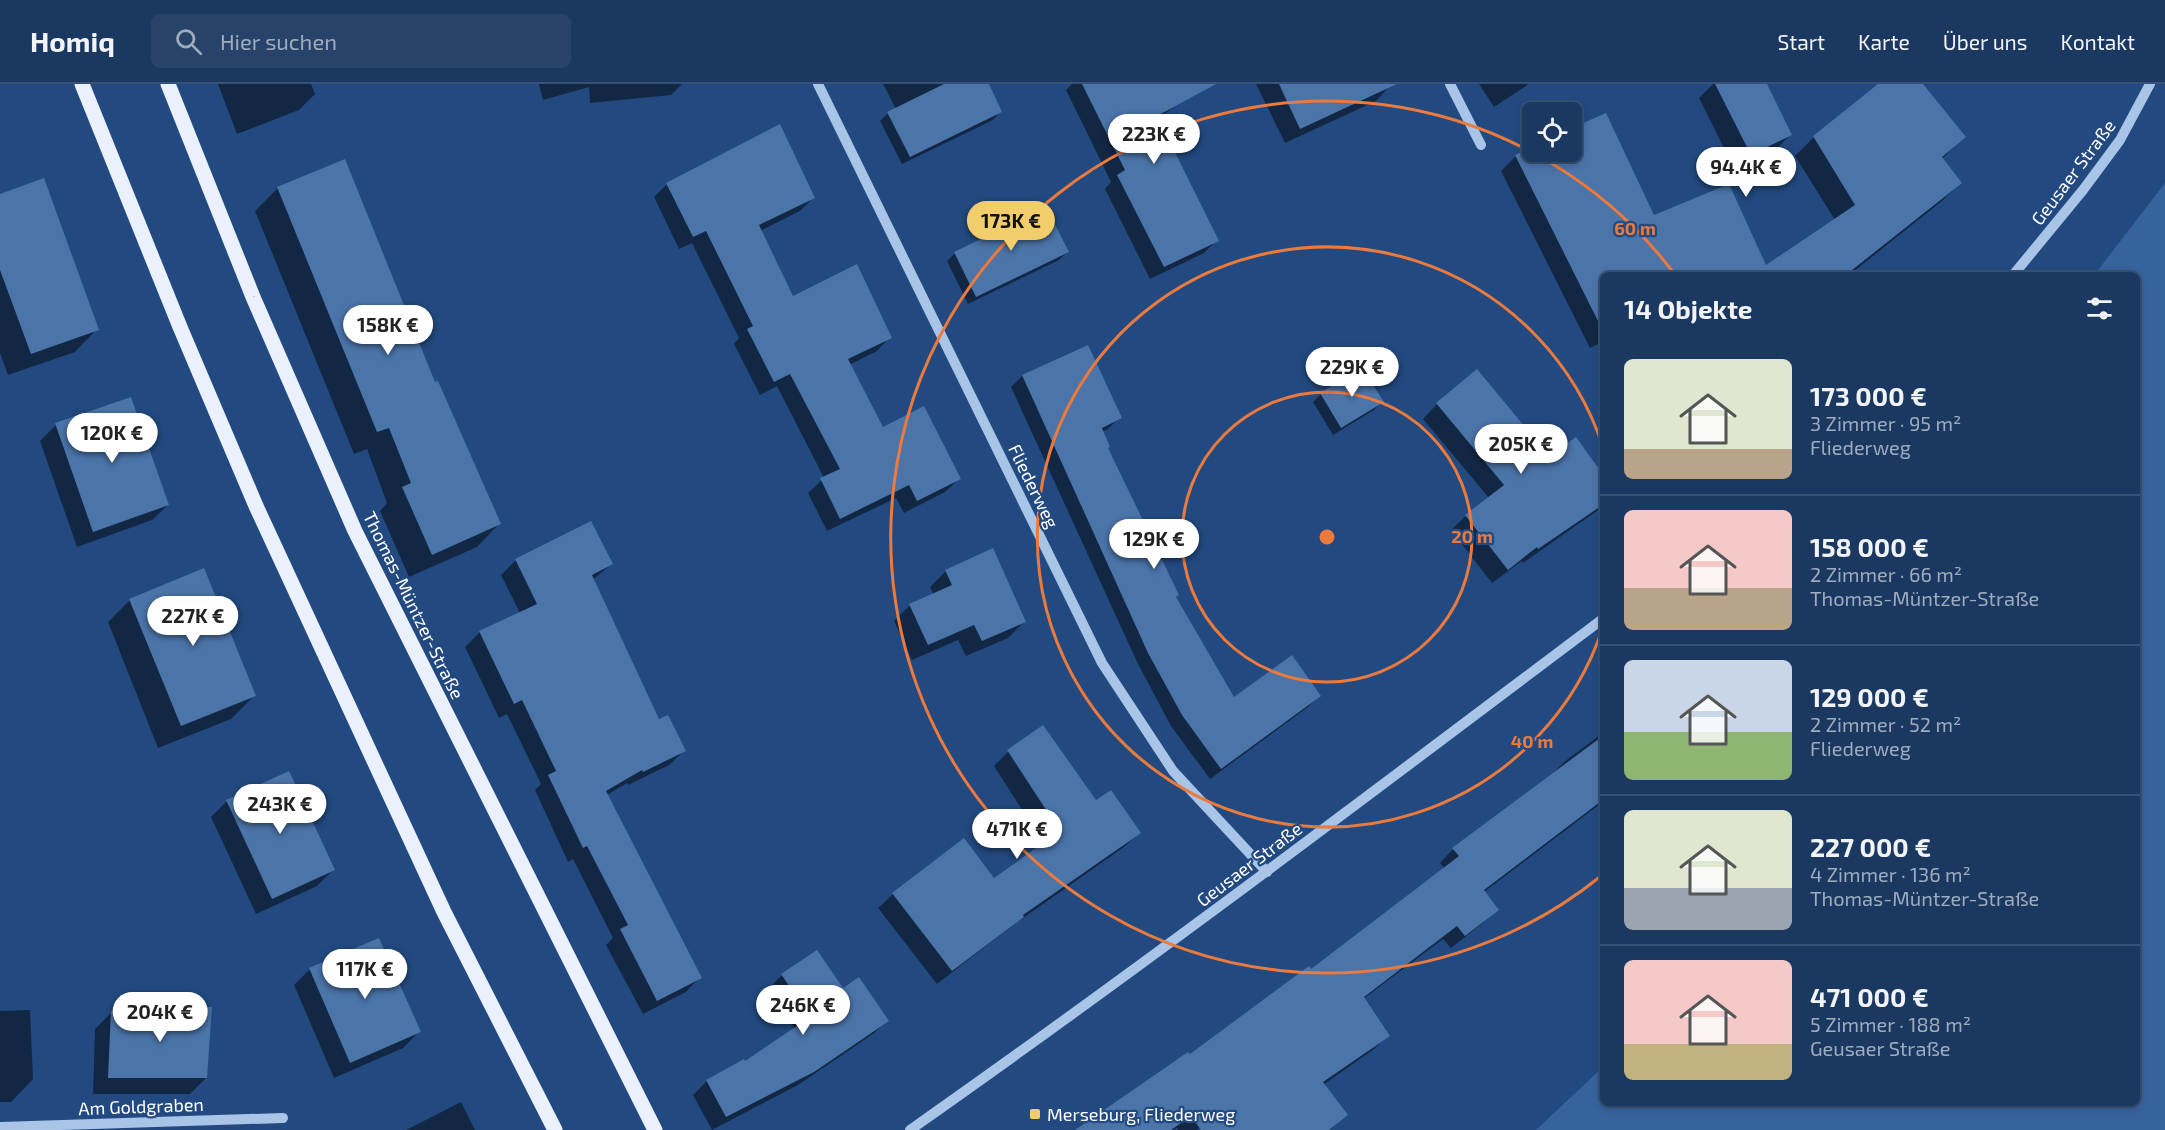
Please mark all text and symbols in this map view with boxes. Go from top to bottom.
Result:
search box [151,14,571,68]
text: Homiq [30,24,115,58]
icon: search [172,25,205,58]
text: Hier suchen [220,28,337,54]
text: Start [1778,29,1825,54]
text: Karte [1858,29,1910,54]
text: Über uns [1943,29,2028,54]
text: Kontakt [2061,29,2135,54]
map controls [1522,102,1582,162]
button: locate [1522,102,1582,162]
pin: 223K € [1105,114,1203,165]
street label: Geusaer Straße [2026,115,2120,229]
text: 223K € [1122,121,1186,145]
pin: 94.4K € [1691,147,1801,198]
text: 94.4K € [1710,154,1782,178]
pin: 173K € [962,201,1060,252]
text: 173K € [981,208,1041,232]
text: 60 m [1614,217,1656,239]
icon: filters [2083,292,2116,325]
text: 14 Objekte [1624,293,1752,324]
pin: 158K € [339,305,437,356]
text: 158K € [357,312,419,336]
pin: 229K € [1303,347,1401,398]
text: 229K € [1320,354,1384,378]
text: 173 000 € [1810,380,1927,411]
icon: home [1672,383,1744,455]
text: 3 Zimmer · 95 m² [1810,411,1961,435]
pin: 120K € [63,413,161,464]
text: 120K € [81,420,143,444]
pin: 205K € [1472,424,1570,475]
text: 205K € [1489,431,1553,455]
text: Fliederweg [1810,435,1911,459]
street label: Fliederweg [1004,440,1064,532]
street label: Thomas-Müntzer-Straße [359,507,469,703]
pin: 129K € [1105,519,1203,570]
text: 20 m [1451,525,1493,547]
text: 129K € [1123,526,1185,550]
centre of rings [1317,527,1337,547]
text: 158 000 € [1810,531,1929,562]
icon: home [1672,534,1744,606]
text: 2 Zimmer · 66 m² [1810,562,1962,586]
text: Thomas-Müntzer-Straße [1810,586,2039,610]
pin: 227K € [144,596,242,647]
text: 227K € [161,603,225,627]
text: 129 000 € [1810,681,1929,712]
icon: home [1672,684,1744,756]
text: 2 Zimmer · 52 m² [1810,712,1961,736]
text: 40 m [1511,730,1553,752]
text: Fliederweg [1810,736,1911,760]
pin: 243K € [231,784,329,835]
text: 243K € [247,791,313,815]
pin: 471K € [968,809,1066,860]
text: 471K € [986,816,1048,840]
street label: Geusaer Straße [1192,817,1306,911]
text: 227 000 € [1810,831,1931,862]
icon: home [1672,834,1744,906]
text: 4 Zimmer · 136 m² [1810,862,1971,886]
text: Thomas-Müntzer-Straße [1810,886,2039,910]
pin: 117K € [316,949,414,1000]
text: 117K € [336,956,394,980]
text: 471 000 € [1810,981,1929,1012]
icon: home [1672,984,1744,1056]
pin: 246K € [754,985,852,1036]
pin: 204K € [111,992,209,1043]
text: 246K € [770,992,836,1016]
text: 204K € [127,999,193,1023]
text: 5 Zimmer · 188 m² [1810,1012,1971,1036]
text: Geusaer Straße [1810,1036,1951,1060]
street label: Am Goldgraben [78,1093,204,1119]
place label: Merseburg, Fliederweg [1047,1103,1235,1125]
marker: Merseburg, Fliederweg [1028,1107,1042,1121]

